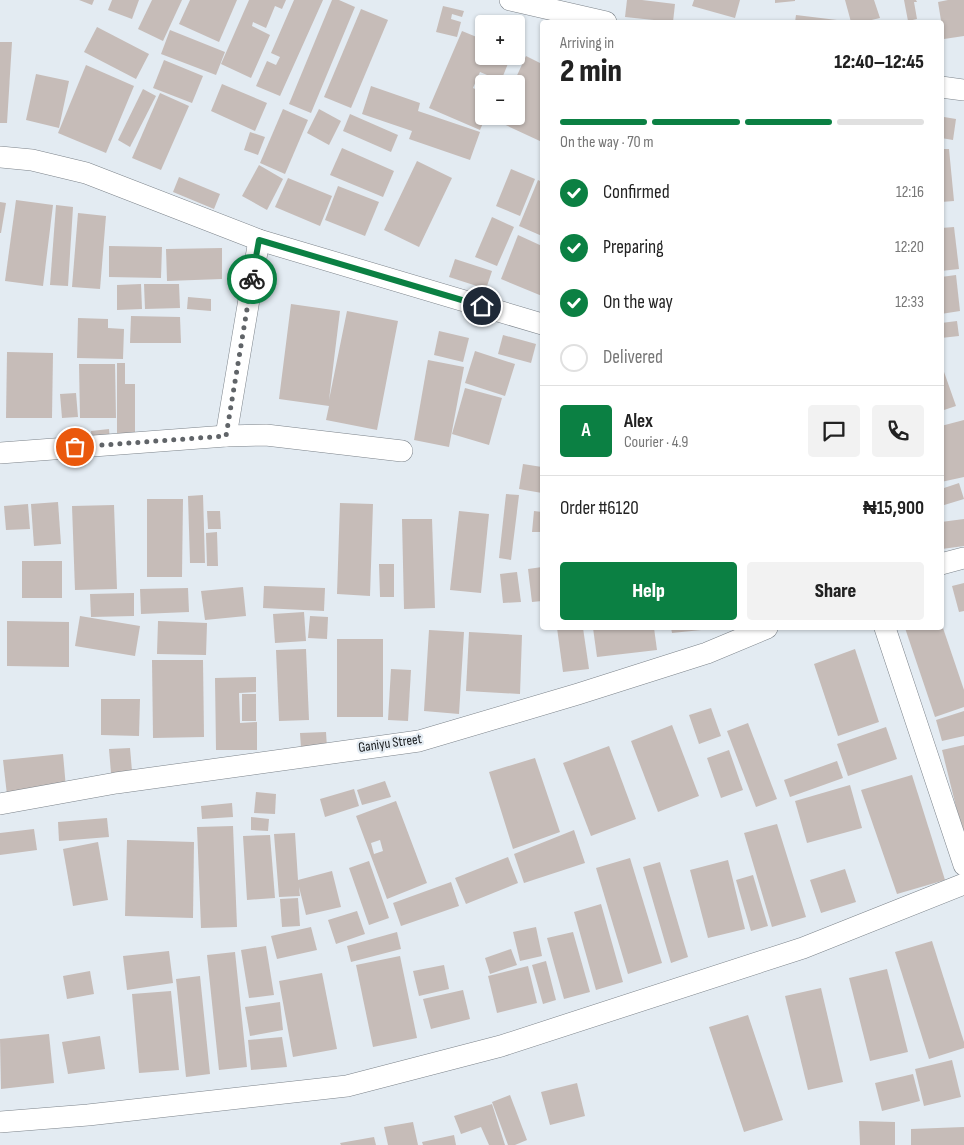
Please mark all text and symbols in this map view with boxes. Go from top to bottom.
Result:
map controls [475,15,525,125]
button: + [475,15,525,65]
text: Arriving in [560,34,614,53]
text: 12:40–12:45 [834,51,924,74]
text: 2 min [560,52,622,91]
button: − [475,75,525,125]
text: On the way · 70 m [560,133,653,152]
icon: check [560,179,588,207]
text: Confirmed [603,181,670,204]
text: 12:16 [896,183,924,202]
icon: check [560,234,588,262]
text: Preparing [603,236,664,259]
text: 12:20 [895,238,924,257]
courier [227,254,277,304]
icon: bike [238,265,266,293]
pin [461,285,503,327]
icon: check [560,289,588,317]
text: On the way [603,291,673,314]
icon: home [468,292,496,320]
text: 12:33 [895,293,924,312]
text: Delivered [603,346,663,369]
button: chat [808,405,860,457]
button: phone [872,405,924,457]
text: Alex [624,410,653,433]
text: A [581,419,591,442]
pin [54,426,96,468]
icon: bag [61,433,89,461]
text: Courier · 4.9 [624,433,688,452]
text: Order #6120 [560,497,639,520]
text: ₦15,900 [863,497,924,520]
button: Help [560,562,737,620]
button: Share [747,562,924,620]
street label: Ganiyu Street [357,730,423,756]

